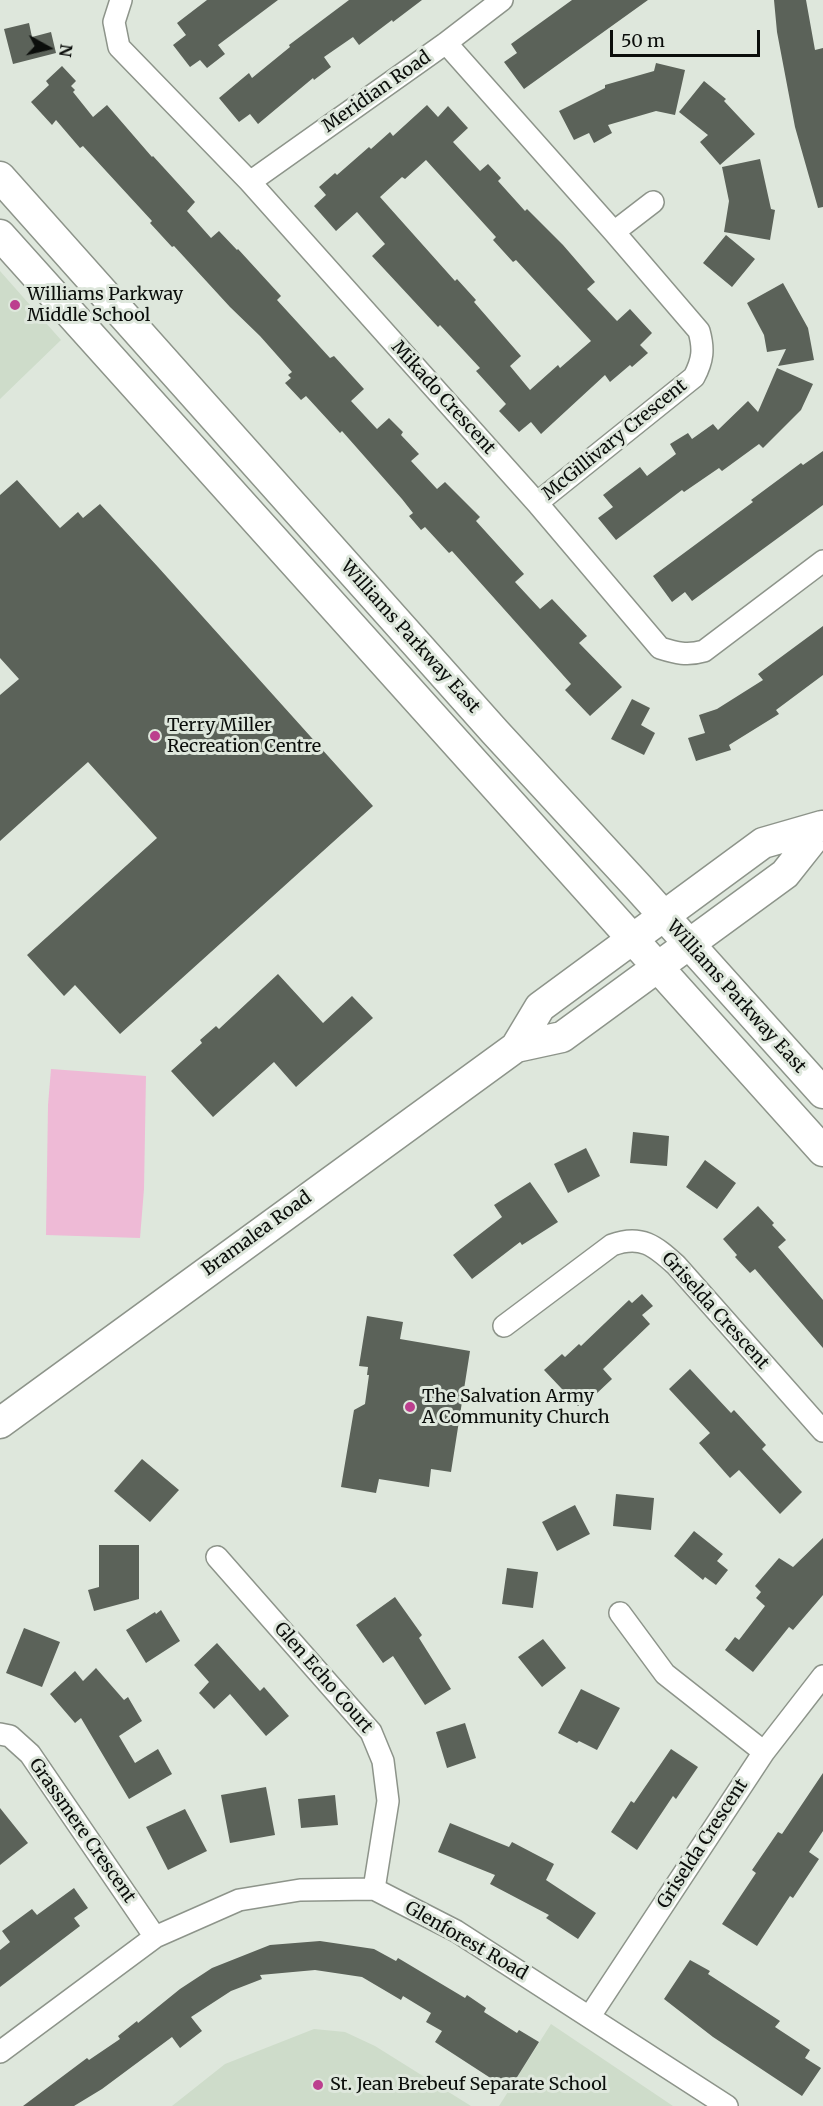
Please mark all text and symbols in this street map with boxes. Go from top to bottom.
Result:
north arrow [18,18,78,78]
scale bar [613,18,763,56]
text: 50 m [621,29,665,52]
text: N [55,43,77,58]
street label: Meridian Road [319,47,435,137]
place label: Williams Parkway Middle School [27,284,183,326]
marker: Williams Parkway Middle School [8,298,22,312]
street label: Mikado Crescent [386,337,500,459]
street label: McGillivary Crescent [538,375,692,505]
street label: Williams Parkway East [336,556,484,718]
place label: Terry Miller Recreation Centre [167,715,321,758]
marker: Terry Miller Recreation Centre [148,729,162,743]
street label: Williams Parkway East [662,916,810,1078]
street label: Bramalea Road [198,1187,316,1281]
street label: Griselda Crescent [657,1248,773,1374]
place label: The Salvation Army A Community Church [422,1386,610,1428]
marker: The Salvation Army A Community Church [403,1400,417,1414]
street label: Glen Echo Court [269,1618,377,1738]
street label: Grassmere Crescent [24,1755,140,1907]
street label: Griselda Crescent [653,1775,753,1913]
street label: Glenforest Road [401,1897,531,1985]
place label: St. Jean Brebeuf Separate School [330,2074,607,2096]
marker: St. Jean Brebeuf Separate School [311,2078,325,2092]

